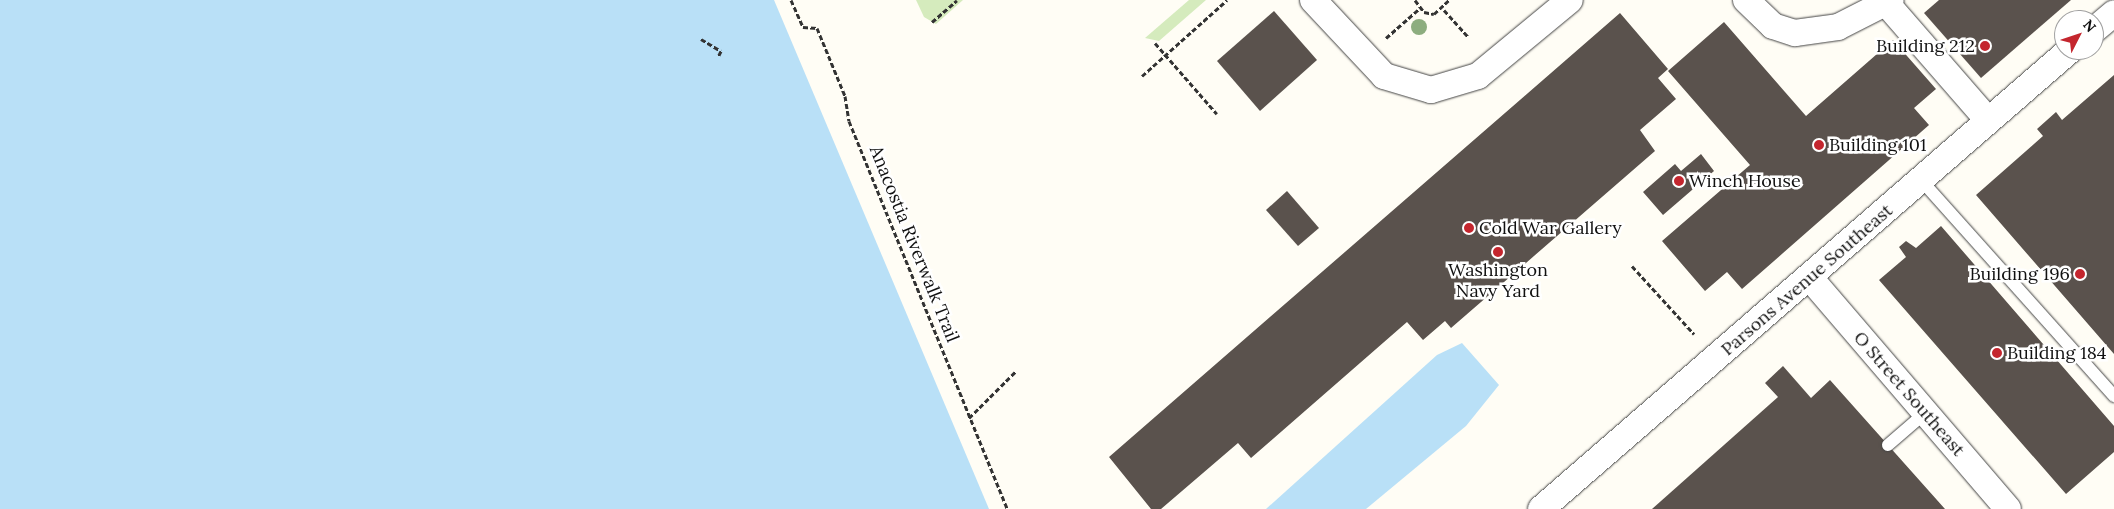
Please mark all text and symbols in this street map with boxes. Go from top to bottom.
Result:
north arrow [2054,10,2104,60]
text: N [2079,16,2100,36]
place label: Building 212 [1876,35,1975,57]
marker: Building 212 [1979,40,1991,52]
place label: Building 101 [1829,134,1926,156]
marker: Building 101 [1813,139,1825,151]
street label: Anacostia Riverwalk Trail [865,143,963,345]
place label: Winch House [1689,170,1801,192]
marker: Winch House [1673,175,1685,187]
street label: Parsons Avenue Southeast [1717,200,1897,360]
place label: Cold War Gallery [1479,217,1622,239]
marker: Cold War Gallery [1463,222,1475,234]
marker: Washington Navy Yard [1492,246,1504,258]
place label: Washington Navy Yard [1448,260,1548,302]
place label: Building 196 [1969,263,2070,285]
marker: Building 196 [2074,268,2086,280]
street label: O Street Southeast [1849,327,1969,461]
place label: Building 184 [2007,342,2107,364]
marker: Building 184 [1991,347,2003,359]

